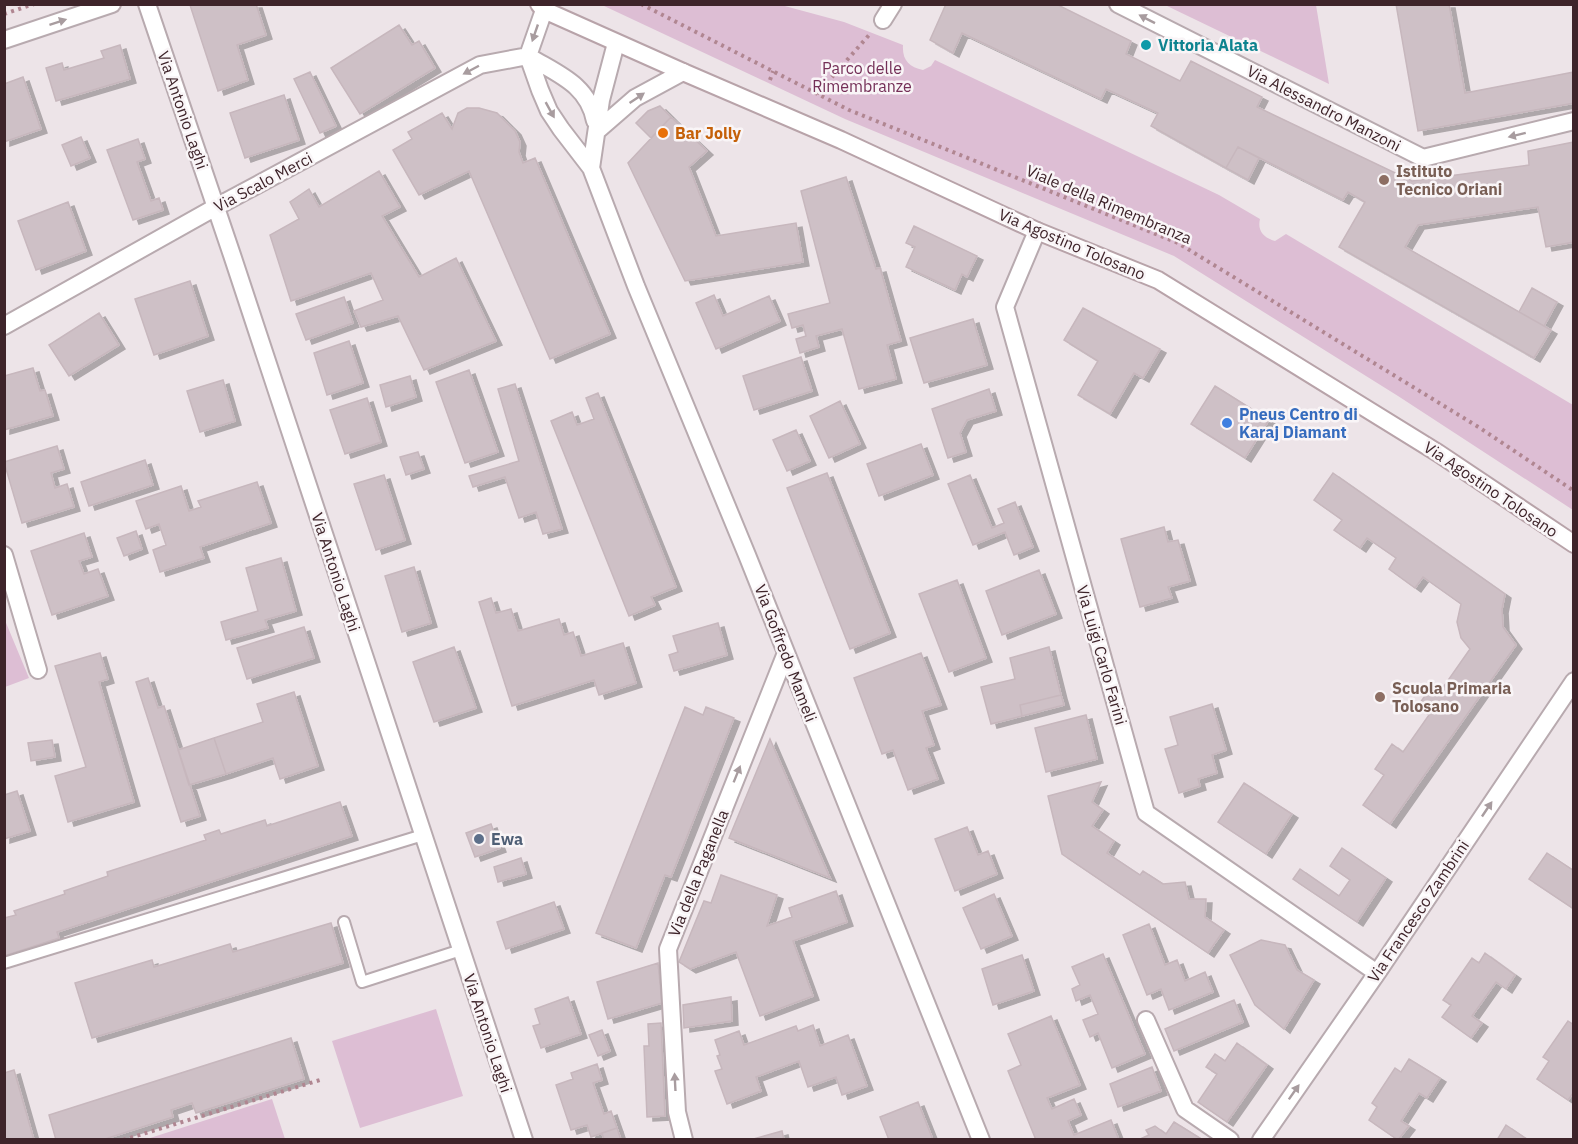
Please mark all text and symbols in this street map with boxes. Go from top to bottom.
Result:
one-way arrow [1139,14,1156,24]
one-way arrow [49,17,67,26]
one-way arrow [530,24,540,42]
place label: Vittoria Alata [1158,35,1258,55]
marker: Vittoria Alata [1139,38,1153,52]
street label: Via Antonio Laghi [153,48,213,172]
park label: Parco delle Rimembranze [812,58,912,96]
street label: Via Alessandro Manzoni [1244,60,1404,156]
one-way arrow [463,65,480,75]
one-way arrow [629,92,645,103]
one-way arrow [545,102,555,119]
place label: Bar Jolly [675,123,741,143]
marker: Bar Jolly [656,126,670,140]
one-way arrow [1507,130,1526,140]
street label: Via Scalo Merci [210,148,316,216]
street label: Viale della Rimembranza [1023,160,1195,248]
place label: Istituto Tecnico Oriani [1396,161,1502,199]
marker: Istituto Tecnico Oriani [1377,173,1391,187]
street label: Via Agostino Tolosano [996,204,1148,284]
place label: Pneus Centro di Karaj Diamant [1239,404,1358,442]
marker: Pneus Centro di Karaj Diamant [1220,416,1234,430]
street label: Via Agostino Tolosano [1420,437,1562,541]
street label: Via Antonio Laghi [307,510,365,634]
street label: Via Goffredo Mameli [751,581,821,725]
street label: Via Luigi Carlo Farini [1072,583,1132,727]
place label: Scuola Primaria Tolosano [1392,678,1511,716]
marker: Scuola Primaria Tolosano [1373,690,1387,704]
one-way arrow [732,765,742,783]
one-way arrow [1481,802,1493,818]
street label: Via della Paganella [663,806,733,939]
place label: Ewa [491,829,523,849]
marker: Ewa [472,832,486,846]
street label: Via Francesco Zambrini [1363,836,1473,986]
street label: Via Antonio Laghi [459,971,517,1095]
one-way arrow [671,1073,680,1092]
one-way arrow [1288,1084,1300,1100]

